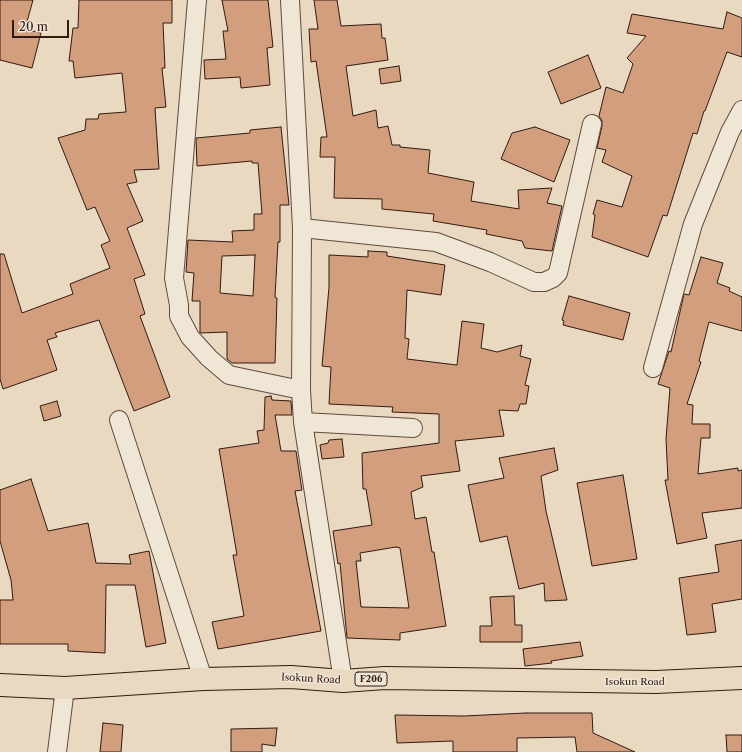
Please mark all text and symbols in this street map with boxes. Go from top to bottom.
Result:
scale bar [14,12,71,38]
text: 20 m [19,19,48,34]
street label: Isokun Road [281,671,341,687]
road number: F206 [355,672,387,686]
street label: Isokun Road [605,676,665,688]

